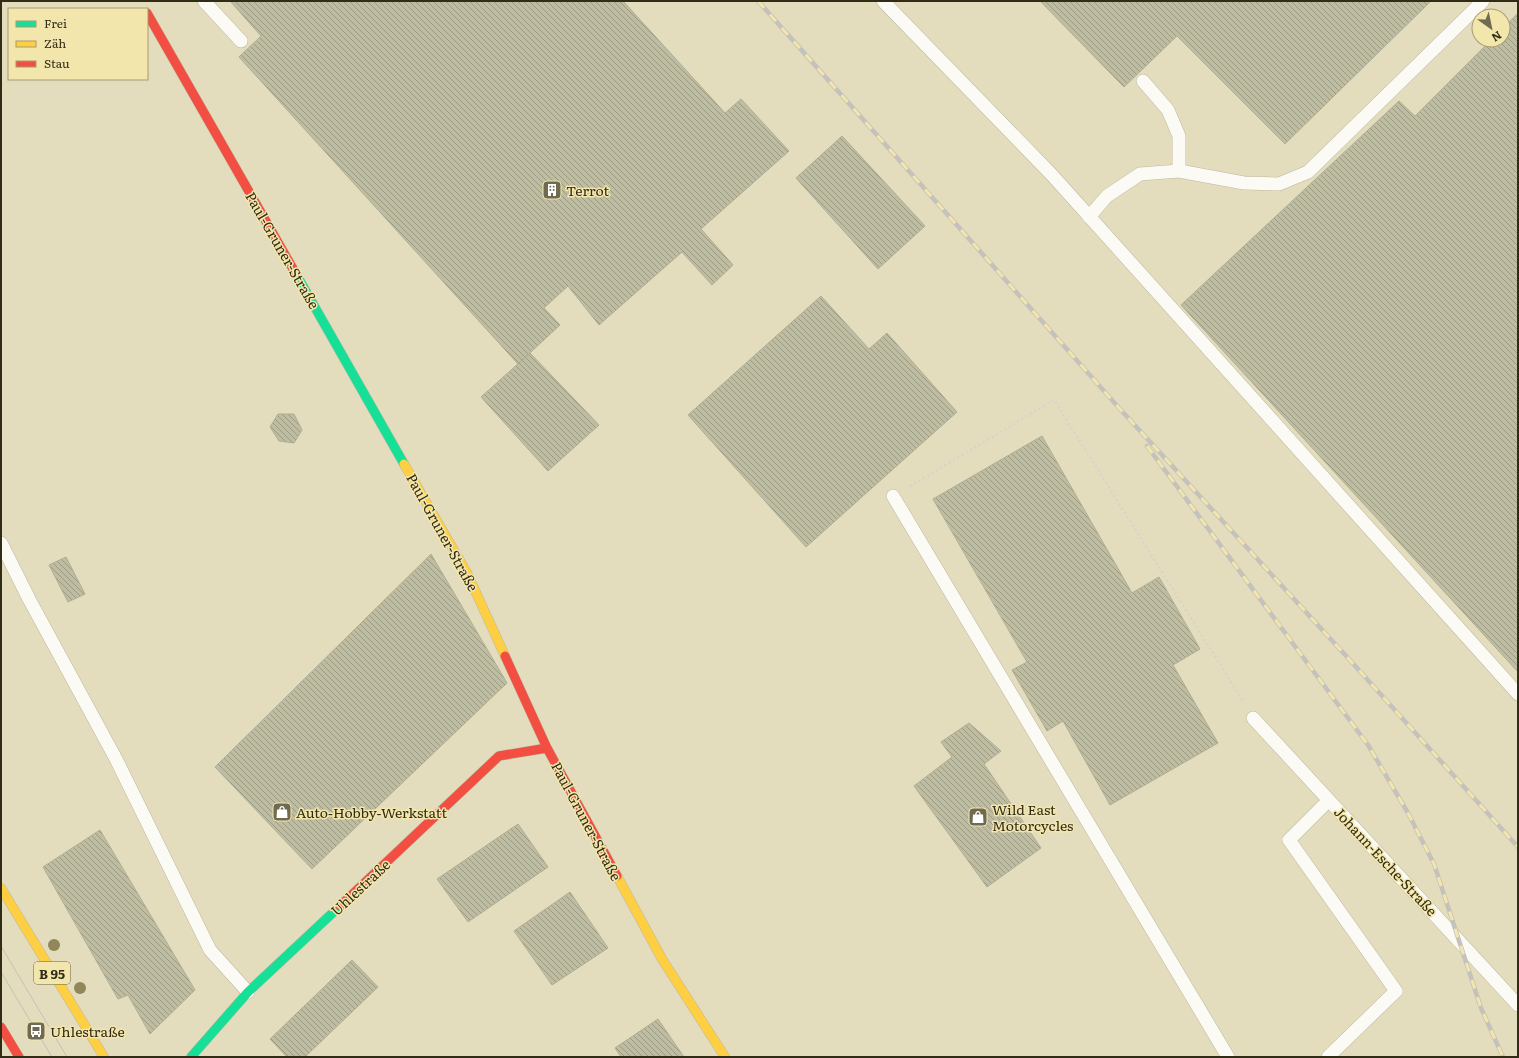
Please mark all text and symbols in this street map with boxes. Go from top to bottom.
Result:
legend [8,8,148,80]
north arrow [1471,8,1511,48]
text: Frei [44,14,67,32]
text: N [1489,28,1505,46]
text: Zäh [44,34,66,52]
text: Stau [44,54,70,72]
building icon: Terrot [541,179,563,201]
place label: Terrot [566,180,610,200]
street label: Paul-Gruner-Straße [241,188,325,312]
street label: Paul-Gruner-Straße [402,469,484,595]
street label: Paul-Gruner-Straße [547,758,627,884]
place label: Wild East Motorcycles [992,799,1073,835]
shop icon: Auto-Hobby-Werkstatt [271,801,293,823]
place label: Auto-Hobby-Werkstatt [296,802,447,822]
street label: Johann-Esche-Straße [1330,802,1442,920]
shop icon: Wild East Motorcycles [967,806,989,828]
street label: Uhlestraße [326,854,394,920]
road number: B 95 [34,962,70,984]
bus stop icon: Uhlestraße [25,1020,47,1042]
place label: Uhlestraße [50,1021,125,1041]

